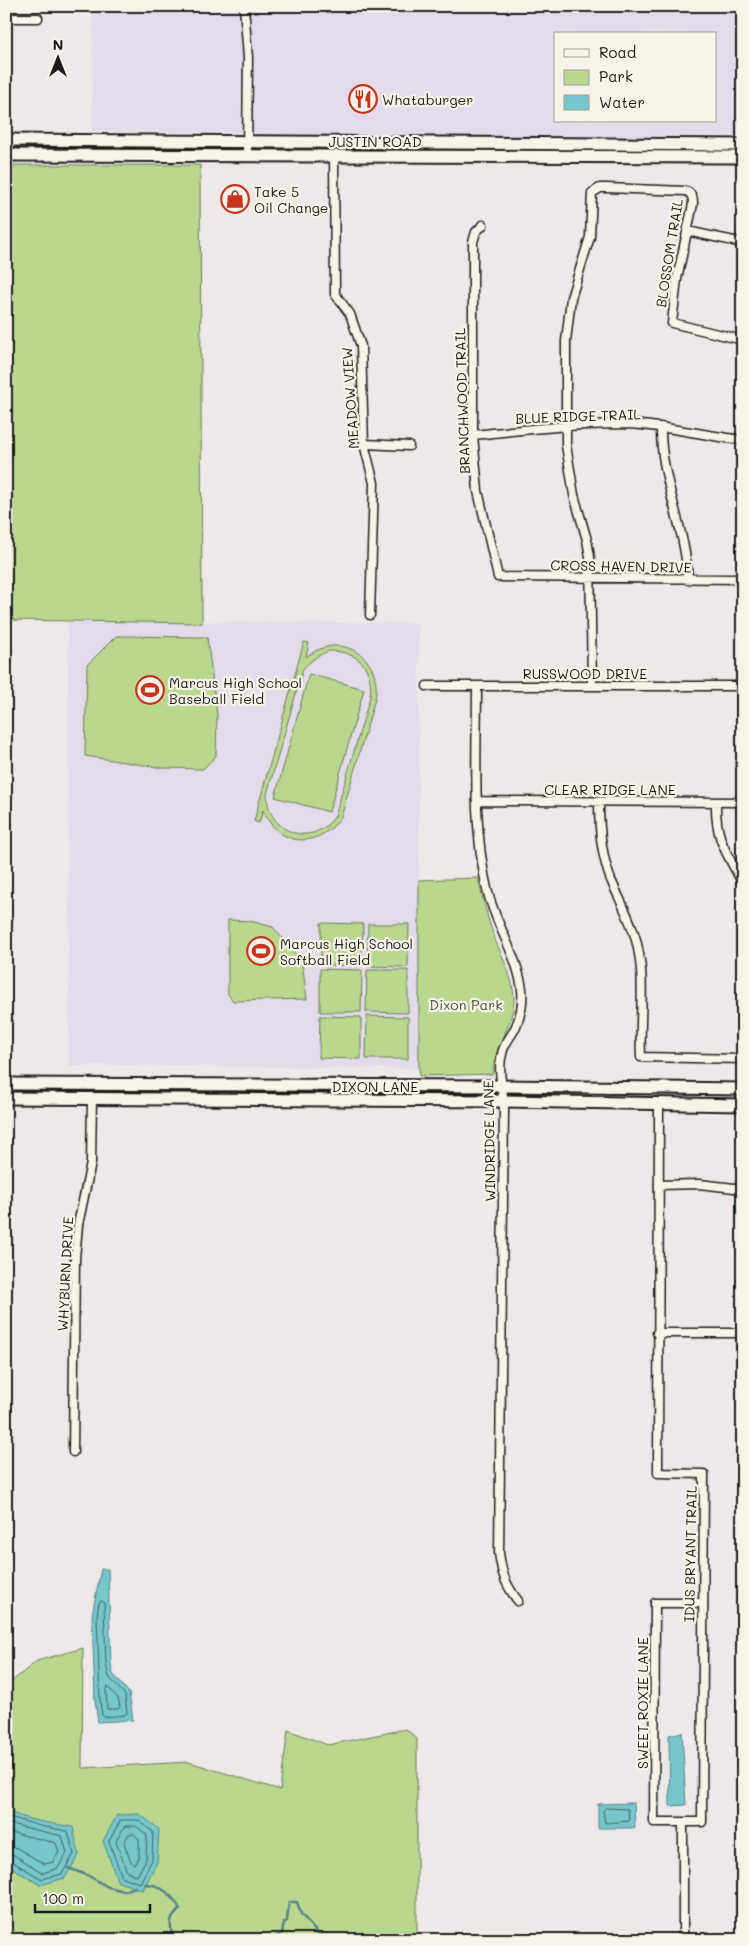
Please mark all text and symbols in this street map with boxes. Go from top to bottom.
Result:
north arrow [32,32,82,82]
legend [554,32,716,122]
text: N [53,35,63,54]
text: Road [599,42,636,62]
text: Park [599,66,633,86]
restaurant icon: Whataburger [348,84,378,114]
place label: Whataburger [382,90,473,109]
text: Water [599,92,645,112]
street label: JUSTIN ROAD [328,132,422,151]
place label: Take 5 Oil Change [254,182,329,217]
shop icon: Take 5 Oil Change [220,184,250,214]
street label: BLOSSOM TRAIL [651,197,687,309]
street label: BRANCHWOOD TRAIL [450,327,474,474]
street label: MEADOW VIEW [337,347,363,449]
street label: BLUE RIDGE TRAIL [515,404,642,428]
street label: CROSS HAVEN DRIVE [550,555,692,577]
street label: RUSSWOOD DRIVE [523,664,647,683]
place label: Marcus High School Baseball Field [169,673,302,708]
sports icon: Marcus High School Baseball Field [135,675,165,705]
street label: CLEAR RIDGE LANE [544,780,676,799]
place label: Marcus High School Softball Field [280,934,413,969]
sports icon: Marcus High School Softball Field [246,936,276,966]
park label: Dixon Park [429,995,503,1014]
street label: DIXON LANE [332,1077,418,1096]
street label: WINDRIDGE LANE [478,1080,500,1202]
street label: WHYBURN DRIVE [53,1216,77,1332]
street label: IDUS BRYANT TRAIL [679,1485,701,1622]
street label: SWEET ROXIE LANE [633,1637,652,1769]
scale bar [35,1881,150,1913]
text: 100 m [42,1888,84,1908]

